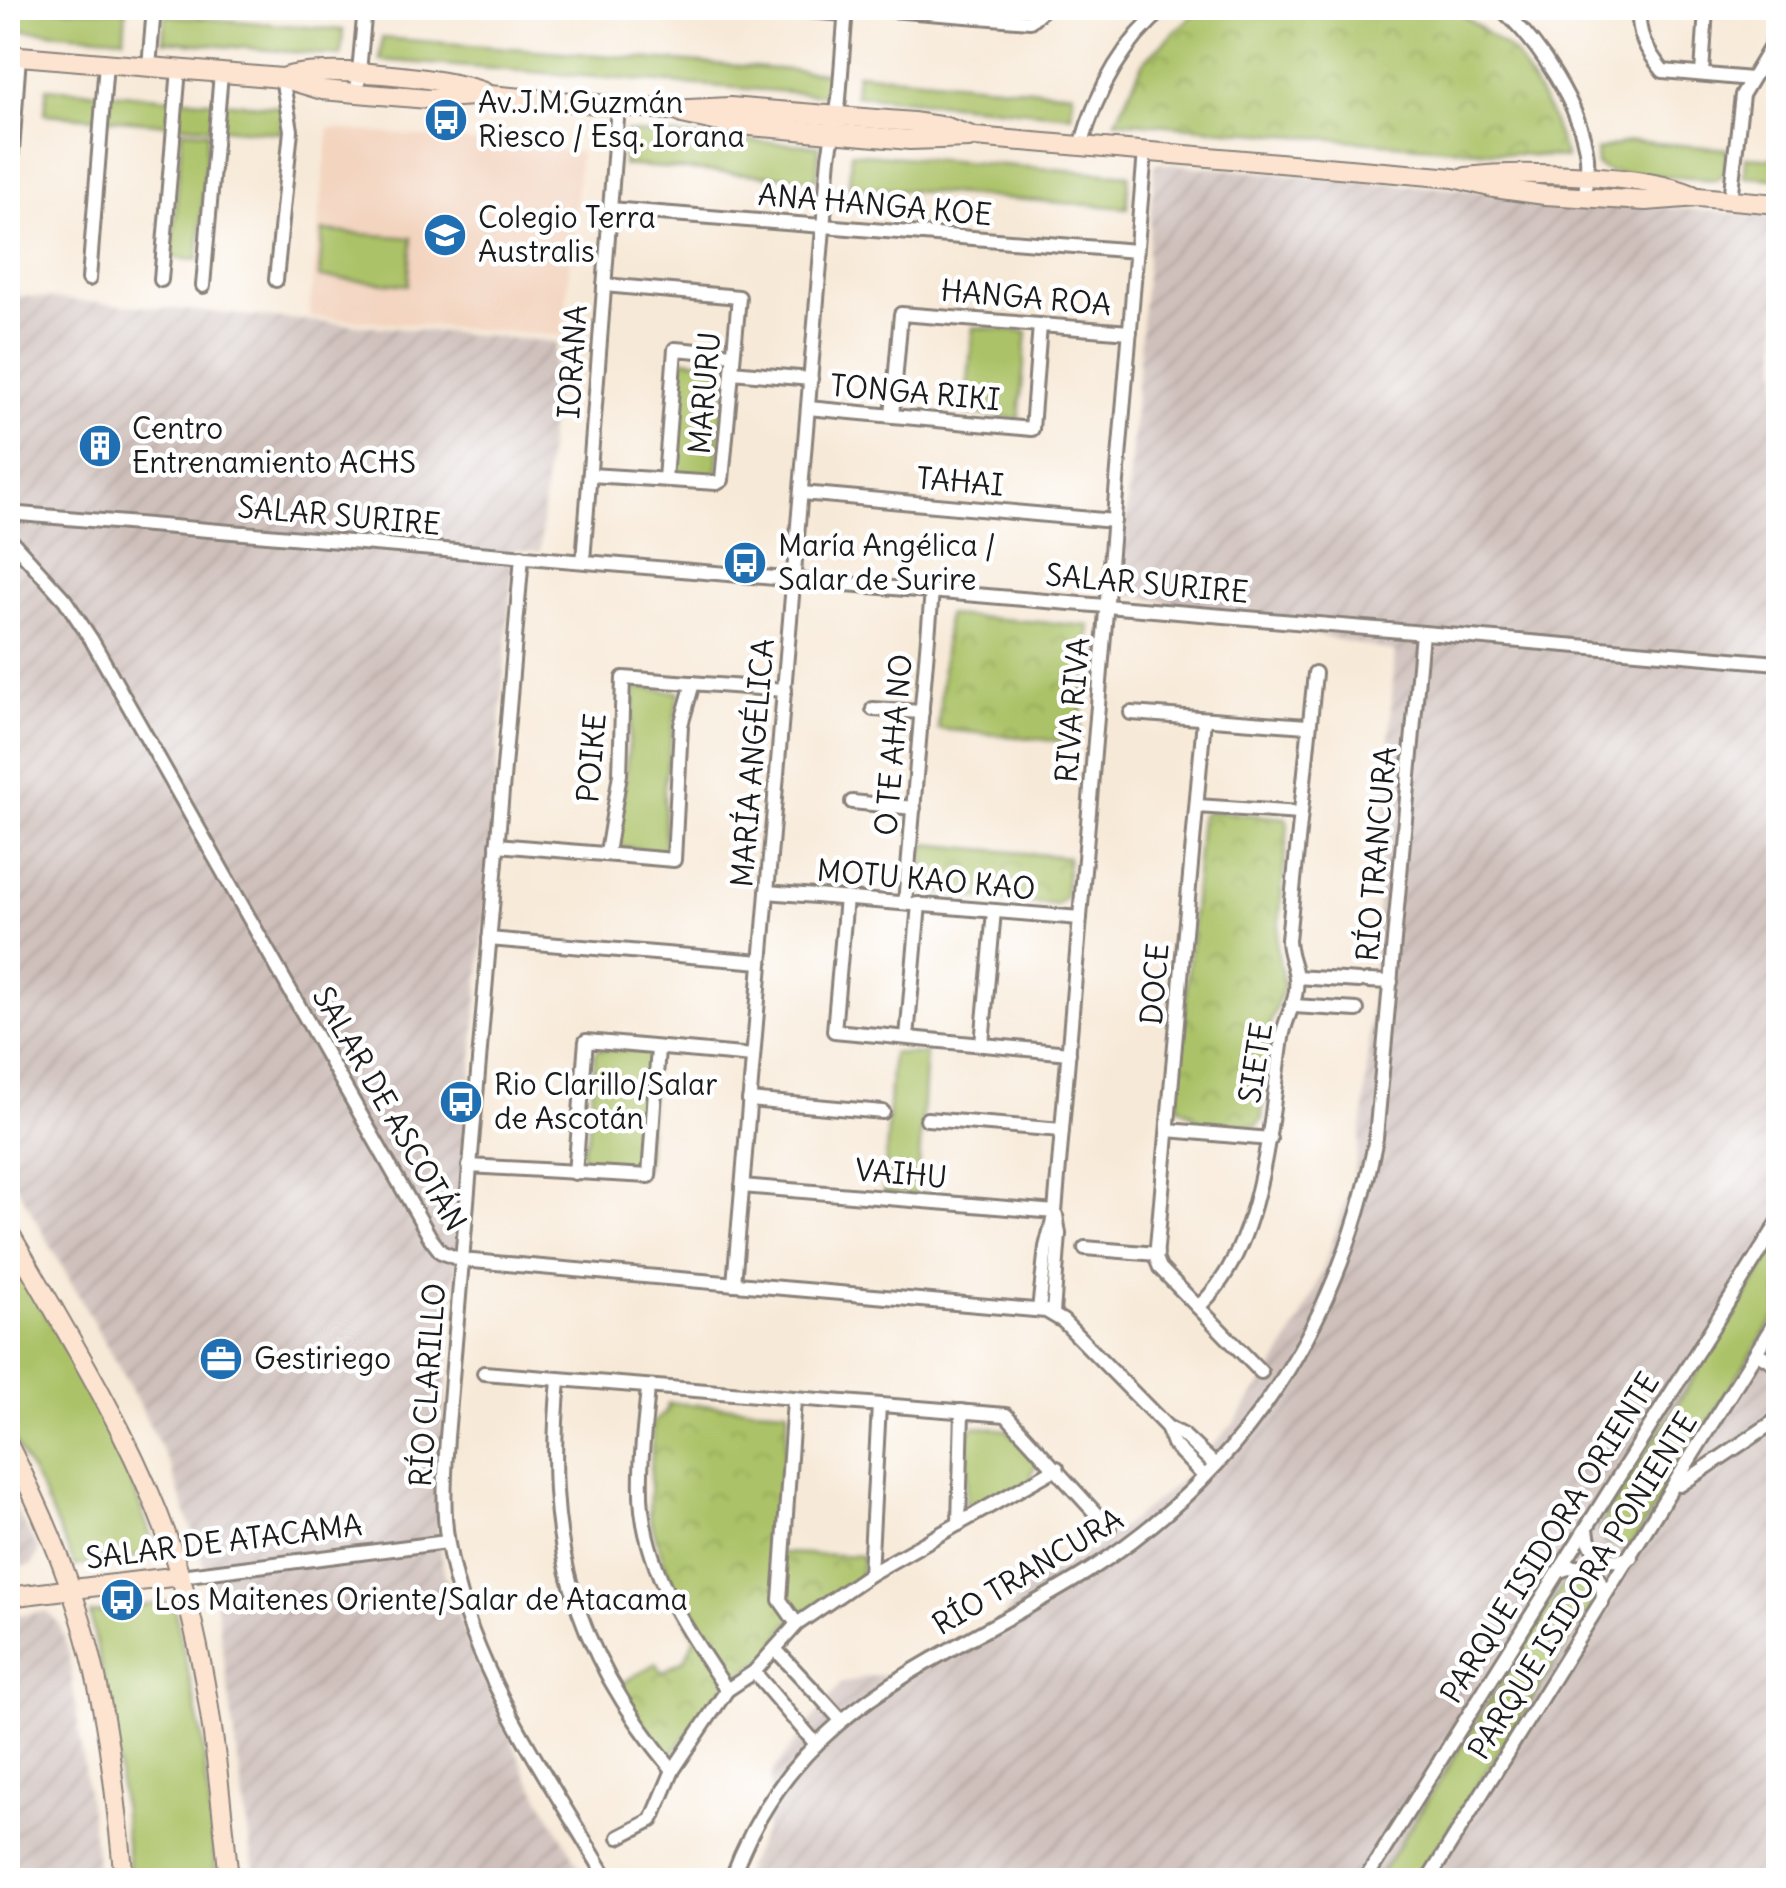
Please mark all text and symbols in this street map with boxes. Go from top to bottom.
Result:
place label: Av.J.M.Guzmán Riesco / Esq. Iorana [478,83,745,155]
bus stop icon: Av.J.M.Guzmán Riesco / Esq. Iorana [423,97,469,143]
street label: ANA HANGA KOE [757,175,994,233]
place label: Colegio Terra Australis [478,198,656,270]
school or university icon: Colegio Terra Australis [422,212,468,258]
street label: HANGA ROA [939,271,1113,323]
street label: IORANA [549,304,595,420]
street label: MARURU [680,330,728,456]
street label: TONGA RIKI [828,366,1002,418]
place label: Centro Entrenamiento ACHS [132,409,416,481]
building icon: Centro Entrenamiento ACHS [77,423,123,469]
street label: TAHAI [915,458,1005,504]
street label: SALAR SURIRE [236,487,442,543]
place label: María Angélica / Salar de Surire [778,526,996,598]
bus stop icon: María Angélica / Salar de Surire [722,540,768,586]
street label: SALAR SURIRE [1044,555,1250,611]
street label: RIVA RIVA [1047,636,1097,784]
street label: MARÍA ANGÉLICA [722,637,782,889]
street label: O TE AHA NO [866,653,920,837]
street label: POIKE [568,712,614,804]
street label: RÍO TRANCURA [1348,745,1404,963]
street label: MOTU KAO KAO [815,851,1037,907]
street label: DOCE [1132,942,1176,1026]
street label: SALAR DE ASCOTÁN [305,979,476,1237]
street label: SIETE [1230,1020,1280,1106]
place label: Rio Clarillo/Salar de Ascotán [494,1065,717,1137]
bus stop icon: Rio Clarillo/Salar de Ascotán [438,1079,484,1125]
street label: VAIHU [853,1150,949,1196]
street label: RÍO CLARILLO [401,1282,453,1488]
office icon: Gestiriego [198,1336,244,1382]
place label: Gestiriego [254,1339,391,1377]
street label: PARQUE ISIDORA ORIENTE [1432,1365,1667,1710]
street label: PARQUE ISIDORA PONIENTE [1459,1405,1705,1766]
street label: RÍO TRANCURA [925,1499,1130,1643]
street label: SALAR DE ATACAMA [84,1505,364,1577]
bus stop icon: Los Maitenes Oriente/Salar de Atacama [99,1577,145,1623]
place label: Los Maitenes Oriente/Salar de Atacama [154,1580,688,1618]

